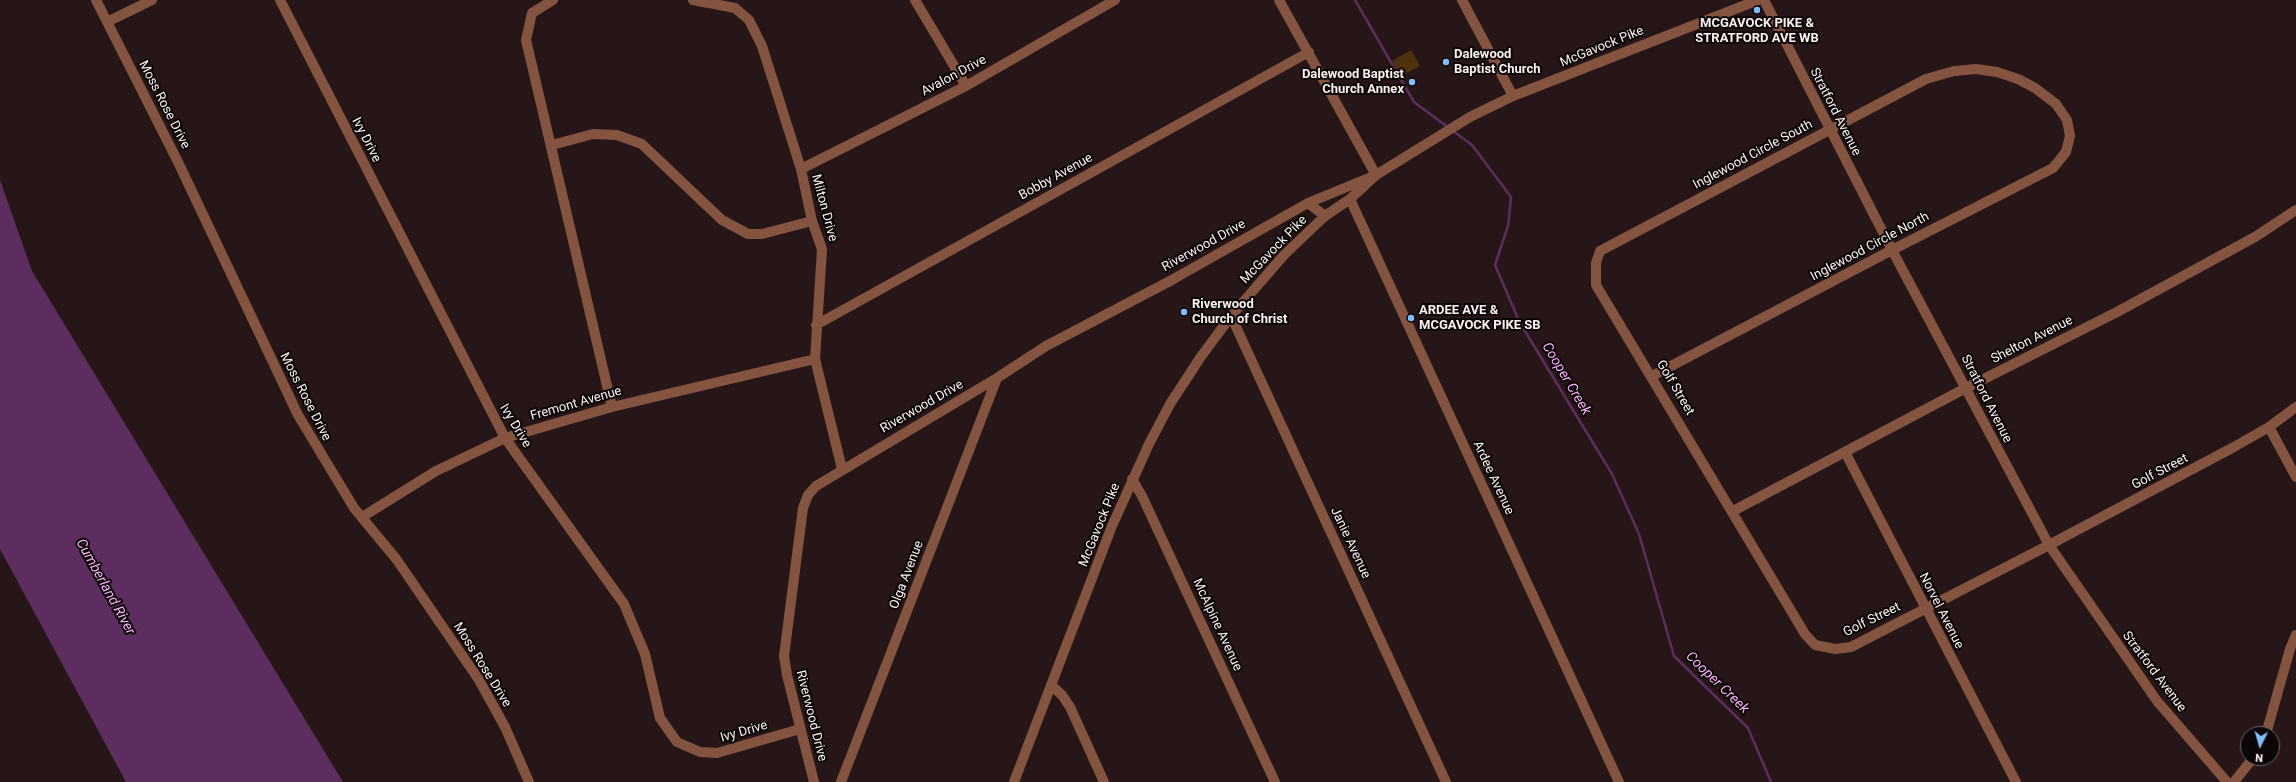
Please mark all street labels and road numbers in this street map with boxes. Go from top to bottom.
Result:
street label: McGavock Pike [1558,23,1646,71]
street label: Avalon Drive [919,52,989,100]
street label: Moss Rose Drive [135,58,193,152]
street label: Stratford Avenue [1806,65,1864,159]
street label: Ivy Drive [348,115,384,165]
street label: Inglewood Circle South [1691,117,1815,193]
street label: Bobby Avenue [1016,150,1096,204]
street label: Milton Drive [808,173,840,243]
street label: Inglewood Circle North [1808,209,1932,285]
street label: McGavock Pike [1237,213,1311,287]
street label: Riverwood Drive [1159,217,1249,275]
street label: Shelton Avenue [1989,313,2075,367]
street label: Moss Rose Drive [276,350,334,444]
street label: Stratford Avenue [1957,352,2015,446]
street label: Golf Street [1652,358,1698,418]
street label: Riverwood Drive [878,377,966,437]
street label: Fremont Avenue [529,384,623,424]
street label: Ivy Drive [496,401,534,451]
street label: Ardee Avenue [1469,439,1517,517]
street label: Golf Street [2129,451,2191,493]
street label: McGavock Pike [1076,481,1124,569]
street label: Janie Avenue [1327,505,1373,581]
street label: Olga Avenue [887,538,927,612]
street label: Norvel Avenue [1915,570,1967,652]
street label: McAlpine Avenue [1189,576,1245,674]
street label: Golf Street [1841,600,1903,640]
street label: Moss Rose Drive [450,620,514,710]
street label: Stratford Avenue [2119,629,2189,715]
street label: Riverwood Drive [792,669,830,763]
street label: Ivy Drive [719,718,769,746]

